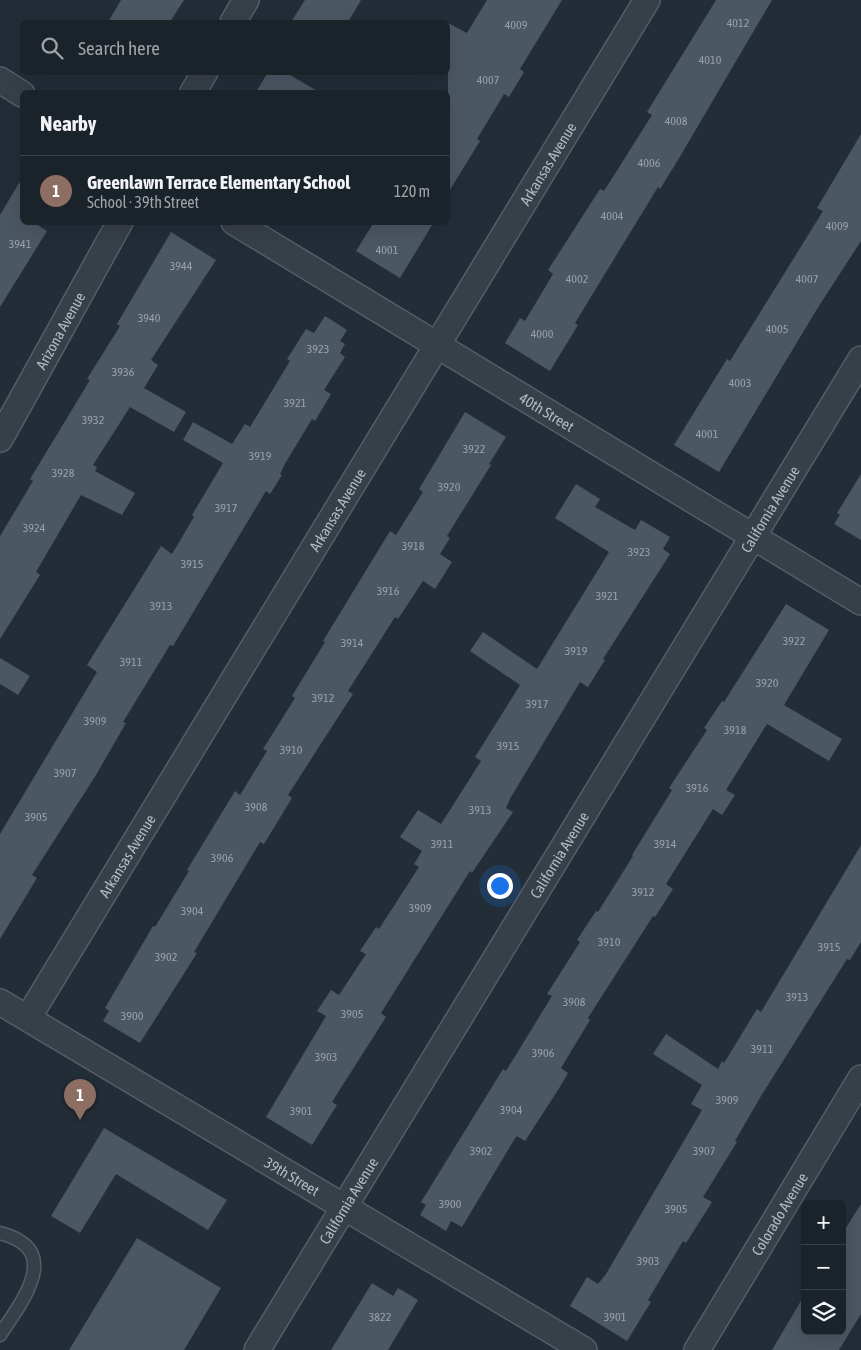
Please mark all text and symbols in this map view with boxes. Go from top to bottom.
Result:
house number: 4012 [727,16,749,30]
house number: 4009 [505,18,528,32]
search box [20,20,450,75]
icon: search [38,34,66,62]
text: Search here [78,37,160,59]
house number: 4010 [699,53,722,67]
house number: 4007 [477,73,500,87]
text: Nearby [40,111,96,135]
house number: 4008 [665,114,688,128]
street label: Arkansas Avenue [516,119,579,208]
house number: 4006 [638,156,661,170]
text: Greenlawn Terrace Elementary School [87,171,350,193]
text: 1 [52,182,60,200]
text: 120 m [394,182,430,200]
text: School · 39th Street [87,193,199,211]
house number: 4004 [601,209,624,223]
house number: 4009 [826,219,849,233]
house number: 3941 [9,237,32,251]
house number: 4001 [376,243,399,257]
house number: 3944 [170,259,193,273]
house number: 4002 [566,272,588,286]
house number: 4007 [796,272,819,286]
street label: Arizona Avenue [32,289,88,372]
house number: 3940 [138,311,161,325]
house number: 4005 [766,322,788,336]
house number: 4000 [531,327,554,341]
house number: 3923 [307,342,329,356]
house number: 3936 [112,365,135,379]
house number: 4003 [729,376,751,390]
street label: 40th Street [517,389,577,435]
house number: 3921 [284,396,307,410]
house number: 3932 [82,413,104,427]
house number: 4001 [696,427,719,441]
house number: 3922 [463,442,485,456]
house number: 3919 [249,449,272,463]
street label: California Avenue [737,462,803,555]
street label: Arkansas Avenue [305,465,369,554]
house number: 3928 [52,466,75,480]
house number: 3920 [438,480,461,494]
house number: 3917 [215,501,238,515]
house number: 3924 [23,521,46,535]
house number: 3918 [402,539,425,553]
house number: 3923 [628,545,650,559]
house number: 3915 [181,557,203,571]
house number: 3916 [377,584,400,598]
house number: 3921 [596,589,619,603]
house number: 3913 [150,599,172,613]
house number: 3922 [783,634,805,648]
house number: 3914 [341,636,364,650]
house number: 3919 [565,644,588,658]
house number: 3911 [120,655,143,669]
house number: 3920 [756,676,779,690]
house number: 3912 [312,691,334,705]
house number: 3917 [526,697,549,711]
house number: 3909 [84,714,107,728]
house number: 3918 [724,723,747,737]
house number: 3915 [497,739,519,753]
house number: 3910 [280,743,303,757]
house number: 3907 [54,766,77,780]
house number: 3916 [686,781,709,795]
house number: 3908 [245,800,268,814]
house number: 3913 [469,803,491,817]
street label: California Avenue [526,808,592,901]
house number: 3905 [25,810,47,824]
street label: Arkansas Avenue [95,811,158,900]
house number: 3911 [431,837,454,851]
house number: 3914 [654,837,677,851]
house number: 3906 [211,851,234,865]
your location [487,873,513,899]
house number: 3912 [632,885,654,899]
house number: 3909 [409,901,432,915]
house number: 3904 [181,904,204,918]
house number: 3910 [598,935,621,949]
house number: 3915 [818,940,840,954]
house number: 3902 [155,950,177,964]
house number: 3913 [786,990,808,1004]
house number: 3908 [563,995,586,1009]
house number: 3905 [341,1007,363,1021]
house number: 3900 [121,1009,144,1023]
house number: 3911 [751,1042,774,1056]
house number: 3906 [532,1046,555,1060]
house number: 3903 [315,1050,337,1064]
pin: 1 [64,1079,96,1120]
house number: 3909 [716,1093,739,1107]
house number: 3904 [500,1103,523,1117]
house number: 3901 [290,1104,313,1118]
house number: 3902 [470,1144,492,1158]
house number: 3907 [693,1144,716,1158]
street label: 39th Street [262,1153,323,1199]
street label: California Avenue [315,1154,381,1247]
street label: Colorado Avenue [748,1169,811,1258]
house number: 3900 [439,1197,462,1211]
map controls [801,1200,846,1335]
button: + [801,1200,846,1245]
house number: 3905 [665,1202,687,1216]
button: − [801,1245,846,1290]
house number: 3903 [637,1254,659,1268]
button: layers [801,1290,846,1335]
house number: 3822 [369,1310,391,1324]
house number: 3901 [604,1310,627,1324]

